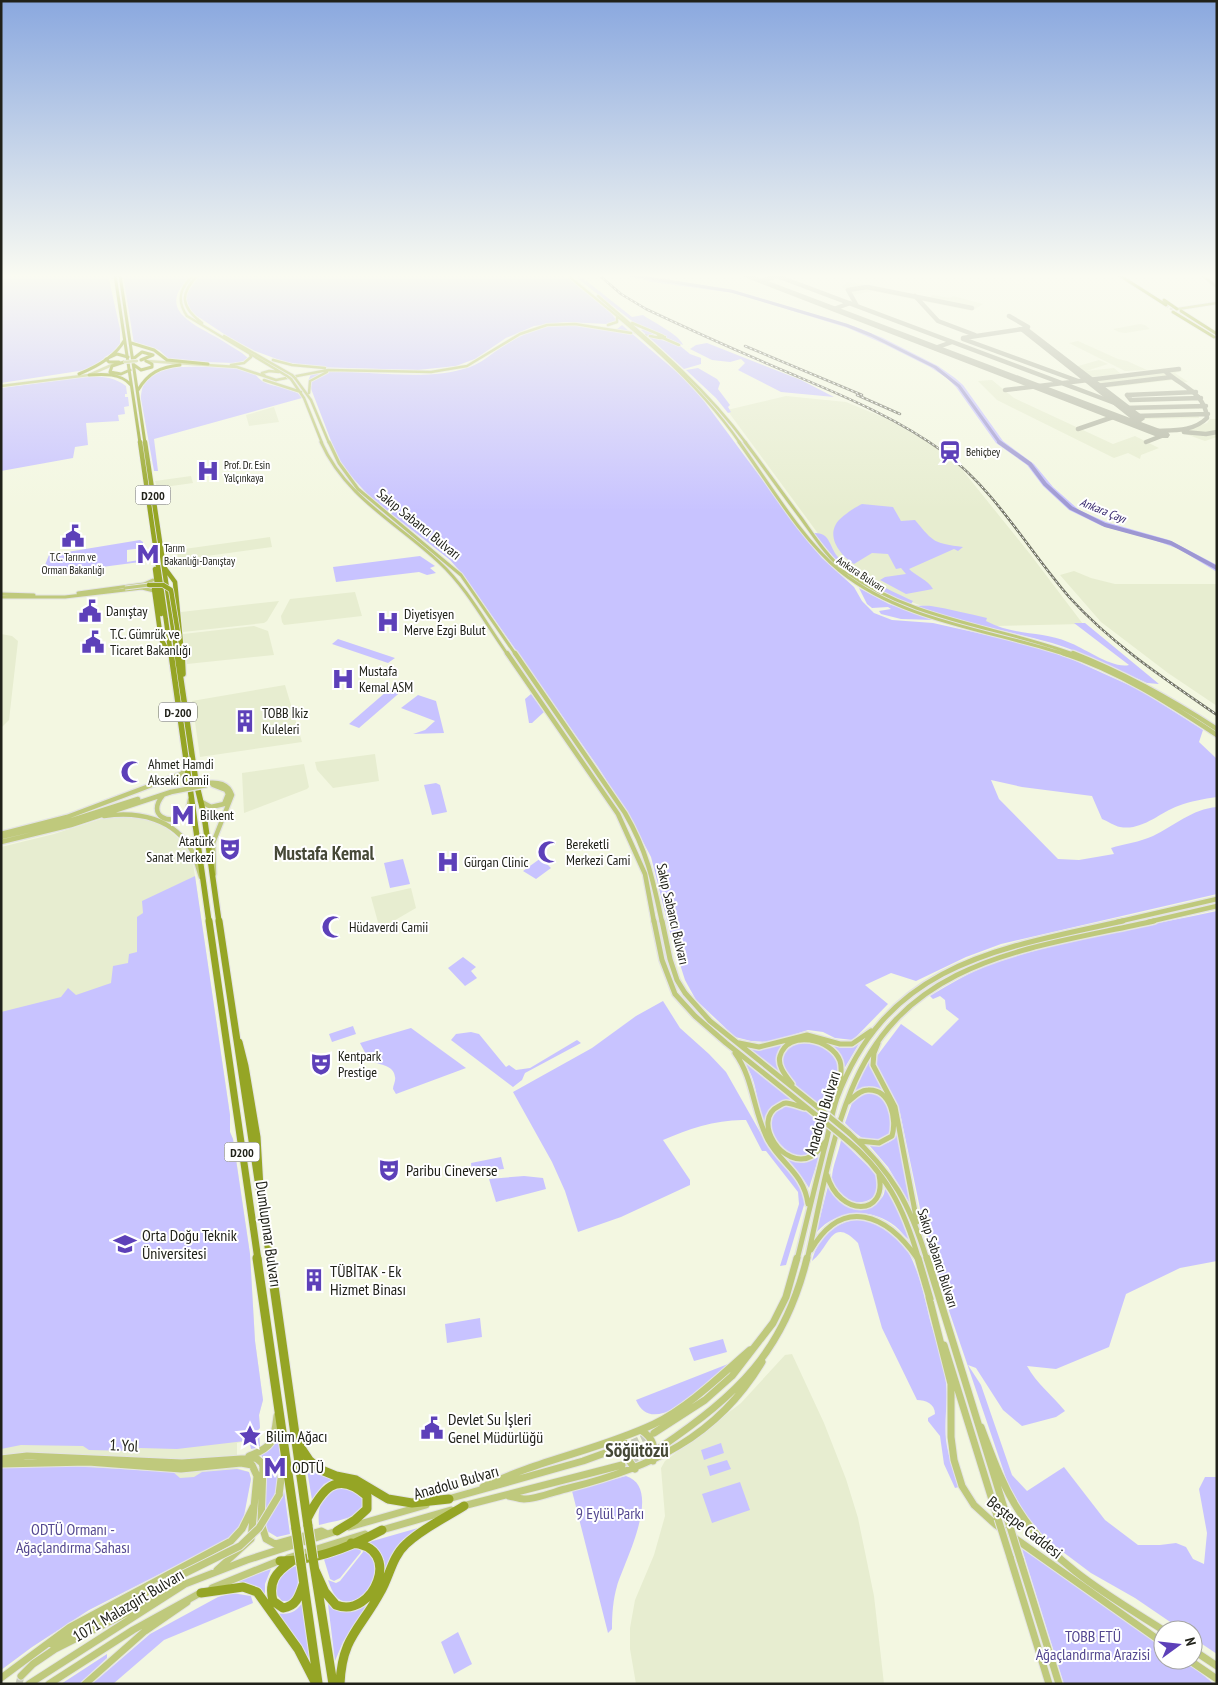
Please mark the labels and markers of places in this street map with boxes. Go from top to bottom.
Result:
station icon: Behiçbey [937,439,963,465]
place label: Behiçbey [966,445,1001,459]
hospital icon: Prof. Dr. Esin Yalçınkaya [195,458,221,484]
place label: Prof. Dr. Esin Yalçınkaya [224,458,270,485]
public building icon: T.C. Tarım ve Orman Bakanlığı [60,523,86,549]
metro station icon: Tarım Bakanlığı-Danıştay [135,541,161,567]
place label: Tarım Bakanlığı-Danıştay [164,541,236,568]
place label: T.C. Tarım ve Orman Bakanlığı [42,550,104,577]
public building icon: Danıştay [77,598,103,624]
place label: Danıştay [106,602,148,620]
place label: Diyetisyen Merve Ezgi Bulut [404,605,486,639]
hospital icon: Diyetisyen Merve Ezgi Bulut [375,609,401,635]
place label: T.C. Gümrük ve Ticaret Bakanlığı [110,625,191,659]
public building icon: T.C. Gümrük ve Ticaret Bakanlığı [80,629,106,655]
place label: Mustafa Kemal ASM [359,662,413,696]
hospital icon: Mustafa Kemal ASM [330,666,356,692]
place label: TOBB İkiz Kuleleri [262,704,308,738]
building icon: TOBB İkiz Kuleleri [232,708,258,734]
place label: Ahmet Hamdi Akseki Camii [148,755,214,789]
mosque icon: Ahmet Hamdi Akseki Camii [119,759,145,785]
metro station icon: Bilkent [170,802,196,828]
place label: Bilkent [200,806,234,824]
place label: Atatürk Sanat Merkezi [146,832,215,866]
place label: Bereketli Merkezi Cami [566,835,631,869]
theatre icon: Atatürk Sanat Merkezi [217,836,243,862]
mosque icon: Bereketli Merkezi Cami [536,839,562,865]
hospital icon: Gürgan Clinic [435,849,461,875]
place label: Gürgan Clinic [464,853,528,871]
mosque icon: Hüdaverdi Camii [320,914,346,940]
place label: Hüdaverdi Camii [349,918,428,936]
place label: Kentpark Prestige [338,1047,382,1081]
theatre icon: Kentpark Prestige [308,1051,334,1077]
theatre icon: Paribu Cineverse [376,1157,402,1183]
place label: Paribu Cineverse [406,1160,498,1180]
place label: Orta Doğu Teknik Üniversitesi [142,1225,238,1263]
school or university icon: Orta Doğu Teknik Üniversitesi [112,1231,138,1257]
place label: TÜBİTAK - Ek Hizmet Binası [330,1261,406,1299]
building icon: TÜBİTAK - Ek Hizmet Binası [301,1267,327,1293]
place label: Devlet Su İşleri Genel Müdürlüğü [448,1409,543,1447]
public building icon: Devlet Su İşleri Genel Müdürlüğü [419,1415,445,1441]
place icon: Bilim Ağacı [237,1423,263,1449]
place label: Bilim Ağacı [266,1426,327,1446]
metro station icon: ODTÜ [262,1454,288,1480]
place label: ODTÜ [292,1457,324,1477]

